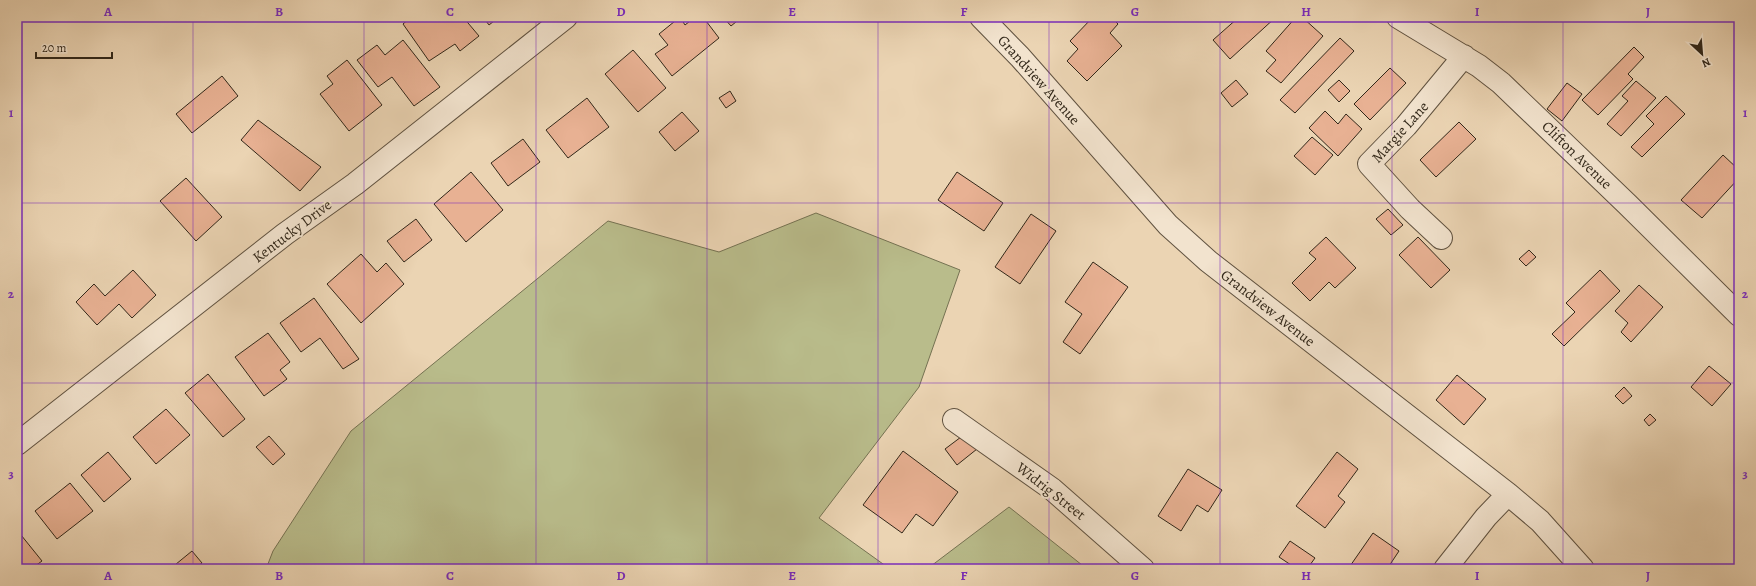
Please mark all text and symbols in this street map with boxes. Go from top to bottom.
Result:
text: A [103,3,113,20]
text: B [275,3,283,20]
text: C [446,3,454,20]
text: D [616,3,626,20]
text: E [788,3,796,20]
text: F [961,3,968,20]
text: G [1131,3,1139,20]
text: H [1301,3,1311,20]
text: I [1475,3,1480,20]
text: J [1646,3,1650,20]
street label: Grandview Avenue [993,31,1085,129]
scale bar [36,34,112,60]
north arrow [1682,34,1722,74]
text: 20 m [42,40,66,56]
text: N [1699,54,1713,71]
street label: Margie Lane [1367,97,1433,167]
text: 1 [9,104,14,121]
text: 1 [1743,104,1748,121]
street label: Clifton Avenue [1538,116,1617,194]
street label: Kentucky Drive [248,195,336,267]
street label: Grandview Avenue [1217,265,1319,351]
text: 2 [8,285,15,302]
text: 2 [1742,285,1749,302]
street label: Widrig Street [1011,457,1090,524]
text: 3 [8,465,14,482]
text: 3 [1742,465,1748,482]
text: A [103,567,113,584]
text: B [275,567,283,584]
text: C [446,567,454,584]
text: D [616,567,626,584]
text: E [788,567,796,584]
text: F [961,567,968,584]
text: G [1131,567,1139,584]
text: H [1301,567,1311,584]
text: I [1475,567,1480,584]
text: J [1646,567,1650,584]

